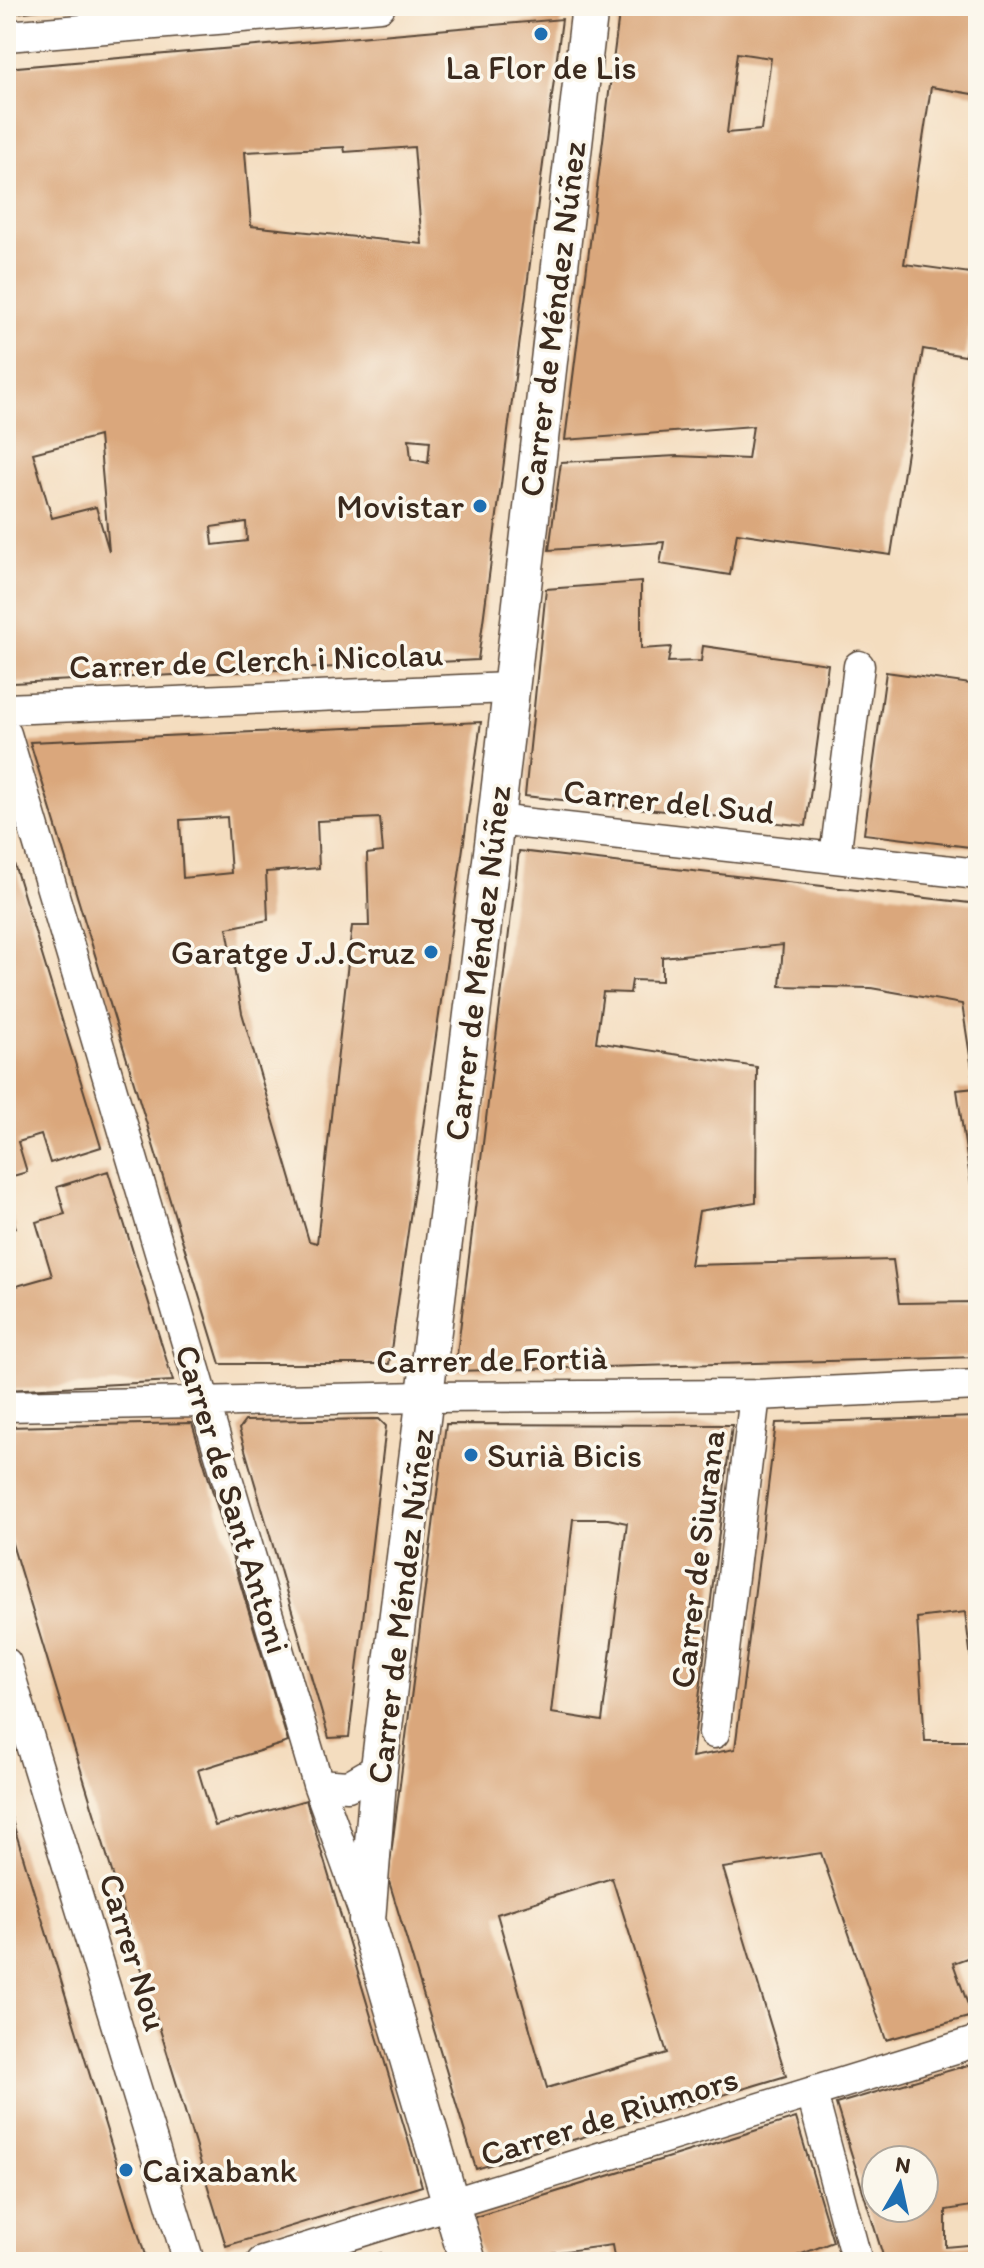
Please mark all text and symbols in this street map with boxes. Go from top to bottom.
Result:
marker: La Flor de Lis [532,25,550,43]
place label: La Flor de Lis [445,47,637,88]
street label: Carrer de Méndez Núñez [510,139,595,499]
place label: Movistar [336,486,464,527]
marker: Movistar [471,497,489,515]
street label: Carrer de Clerch i Nicolau [68,633,444,688]
street label: Carrer del Sud [561,770,777,833]
street label: Carrer de Méndez Núñez [435,783,520,1143]
place label: Garatge J.J.Cruz [171,932,416,973]
marker: Garatge J.J.Cruz [422,943,440,961]
street label: Carrer de Fortià [376,1337,609,1382]
street label: Carrer de Sant Antoni [166,1340,299,1658]
street label: Carrer de Méndez Núñez [358,1426,443,1786]
street label: Carrer de Siurana [661,1427,734,1691]
place label: Surià Bicis [487,1435,642,1476]
marker: Surià Bicis [462,1446,480,1464]
street label: Carrer Nou [90,1869,177,2036]
street label: Carrer de Riumors [475,2058,743,2175]
north arrow [860,2144,940,2224]
place label: Caixabank [142,2150,297,2191]
text: N [894,2150,913,2179]
marker: Caixabank [117,2161,135,2179]

